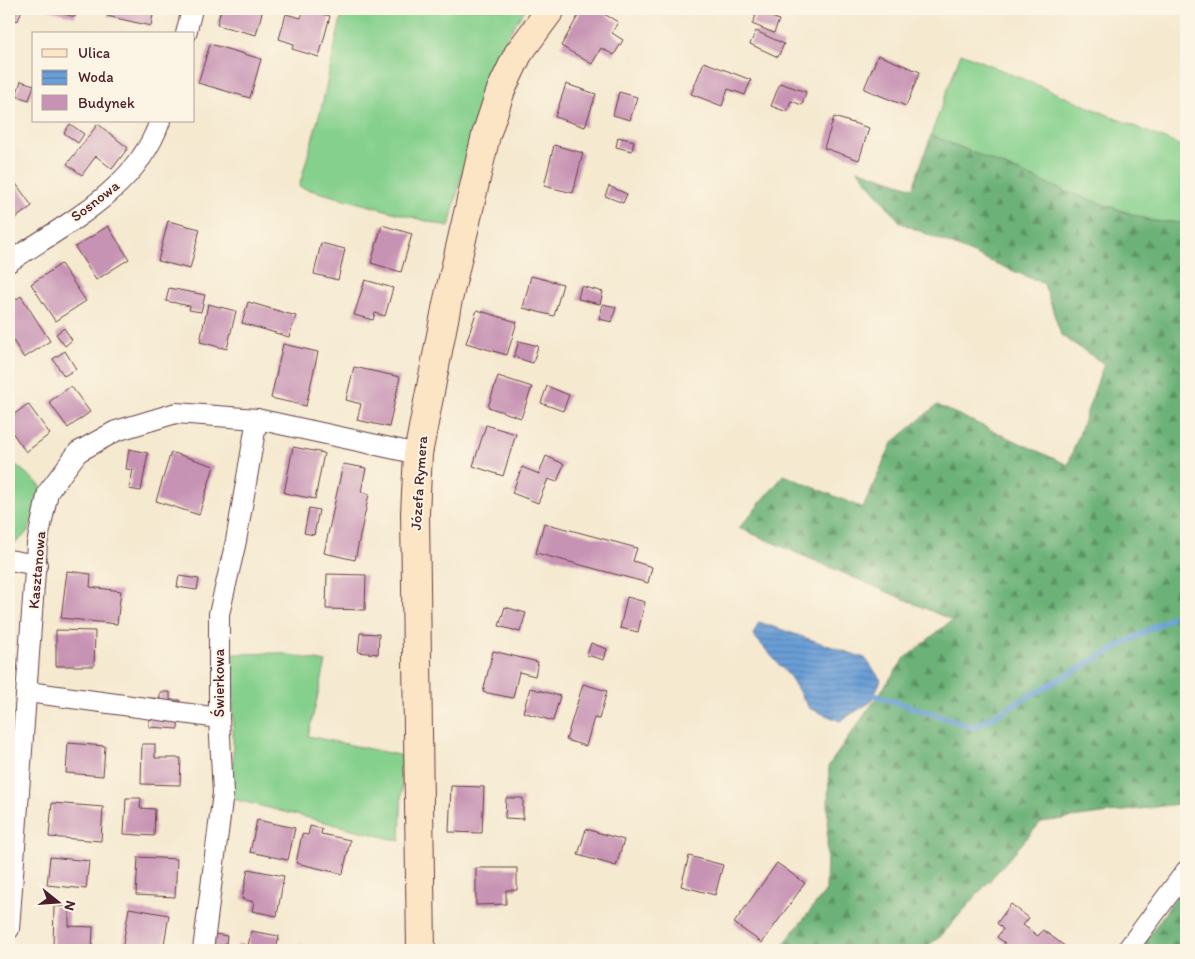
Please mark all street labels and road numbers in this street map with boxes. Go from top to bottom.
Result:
street label: Sosnowa [67,176,123,225]
street label: Józefa Rymera [407,435,431,531]
street label: Kasztanowa [25,530,49,610]
street label: Świerkowa [210,649,228,717]

